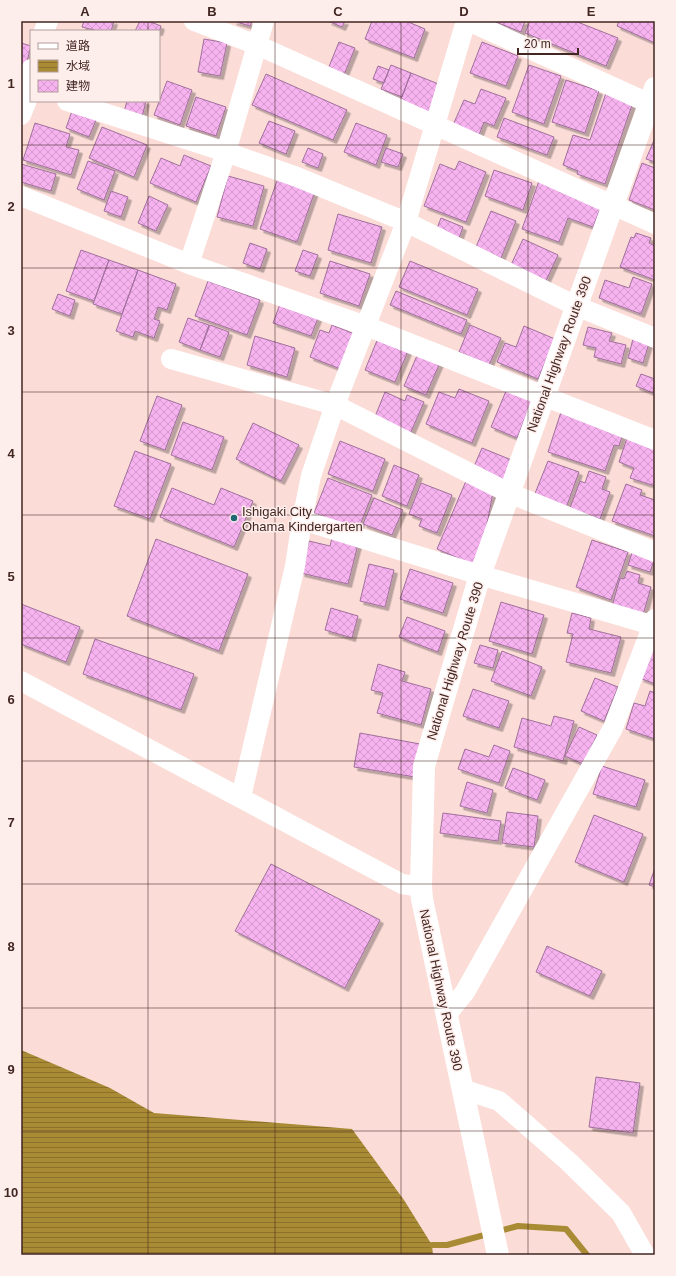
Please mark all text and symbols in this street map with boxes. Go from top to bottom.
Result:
text: A [80,4,90,19]
text: B [207,4,217,19]
text: C [333,4,343,19]
text: D [459,4,469,19]
text: E [587,4,596,19]
legend [30,30,160,102]
scale bar [518,30,578,56]
text: 20 m [524,37,551,51]
text: 道路 [66,39,90,53]
text: 水域 [66,59,90,73]
text: 1 [7,76,15,91]
text: 建物 [66,79,90,93]
text: 2 [7,199,15,214]
street label: National Highway Route 390 [524,274,594,434]
text: 3 [7,323,15,338]
text: 4 [7,446,15,461]
place label: Ishigaki City Ohama Kindergarten [242,504,363,534]
marker: Ishigaki City Ohama Kindergarten [229,513,239,523]
text: 5 [7,569,15,584]
street label: National Highway Route 390 [424,580,486,742]
text: 6 [7,692,15,707]
text: 7 [7,815,15,830]
street label: National Highway Route 390 [417,908,465,1072]
text: 8 [7,939,15,954]
text: 9 [7,1062,15,1077]
text: 10 [4,1185,18,1200]

